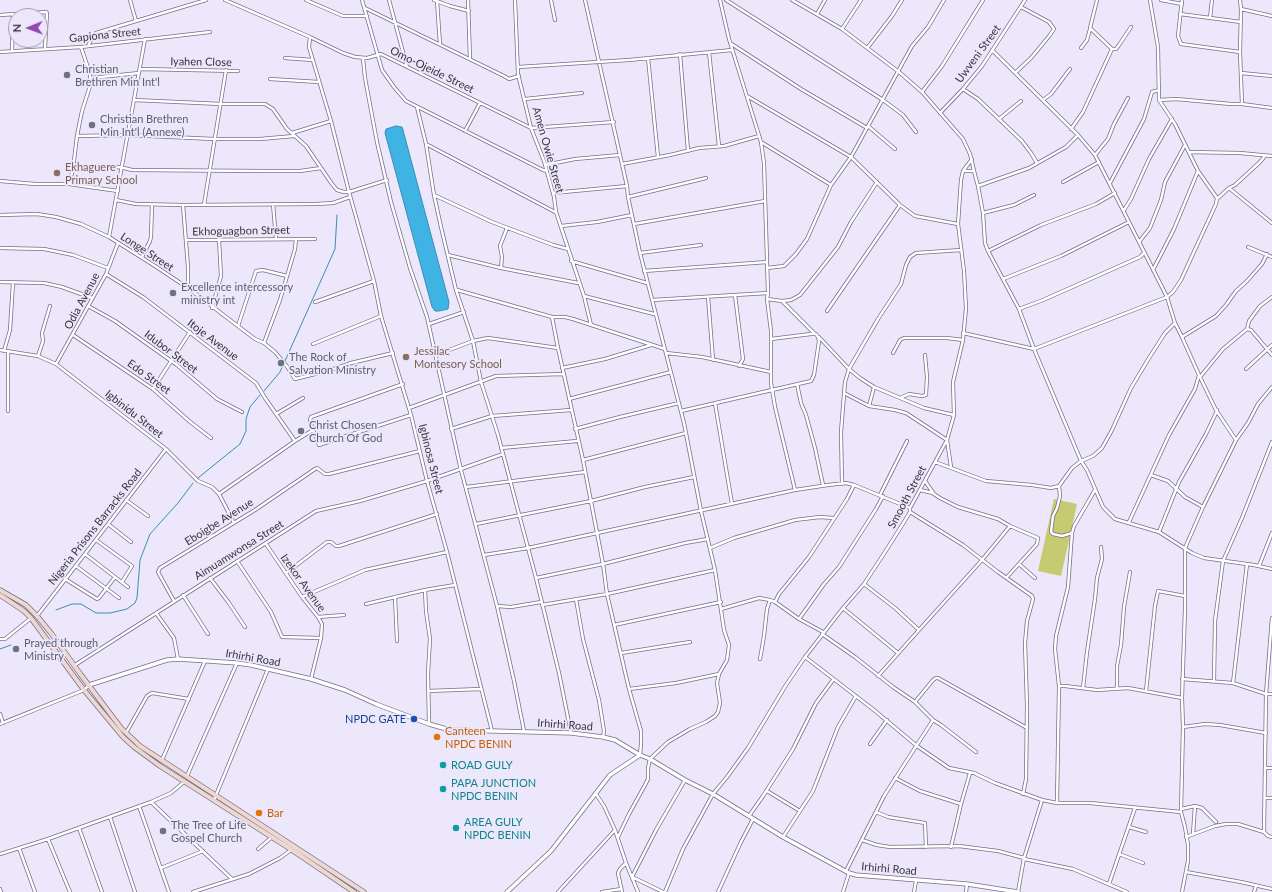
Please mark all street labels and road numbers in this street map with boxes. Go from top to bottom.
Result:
street label: Uwveni Street [953,22,1003,86]
street label: Gapiona Street [69,25,141,45]
street label: Omo-Ojeide Street [388,44,476,96]
street label: Iyahen Close [170,55,232,69]
street label: Amen Owie Street [529,105,567,195]
street label: Ekhoguagbon Street [192,224,290,238]
street label: Longe Street [118,230,176,274]
street label: Odia Avenue [62,270,102,332]
street label: Itoje Avenue [185,316,241,364]
street label: Idubor Street [142,328,200,376]
street label: Edo Street [125,357,173,397]
street label: Igbinidu Street [102,387,166,441]
street label: Igbinosa Street [416,423,446,495]
street label: Smooth Street [885,463,929,531]
street label: Nigeria Prisons Barracks Road [46,466,144,588]
street label: Eboigbe Avenue [182,496,256,548]
street label: Aimuamwonsa Street [192,517,286,583]
street label: Izekor Avenue [278,551,328,615]
street label: Irhirhi Road [224,647,282,669]
street label: Irhirhi Road [537,716,593,734]
street label: Irhirhi Road [861,860,917,878]

